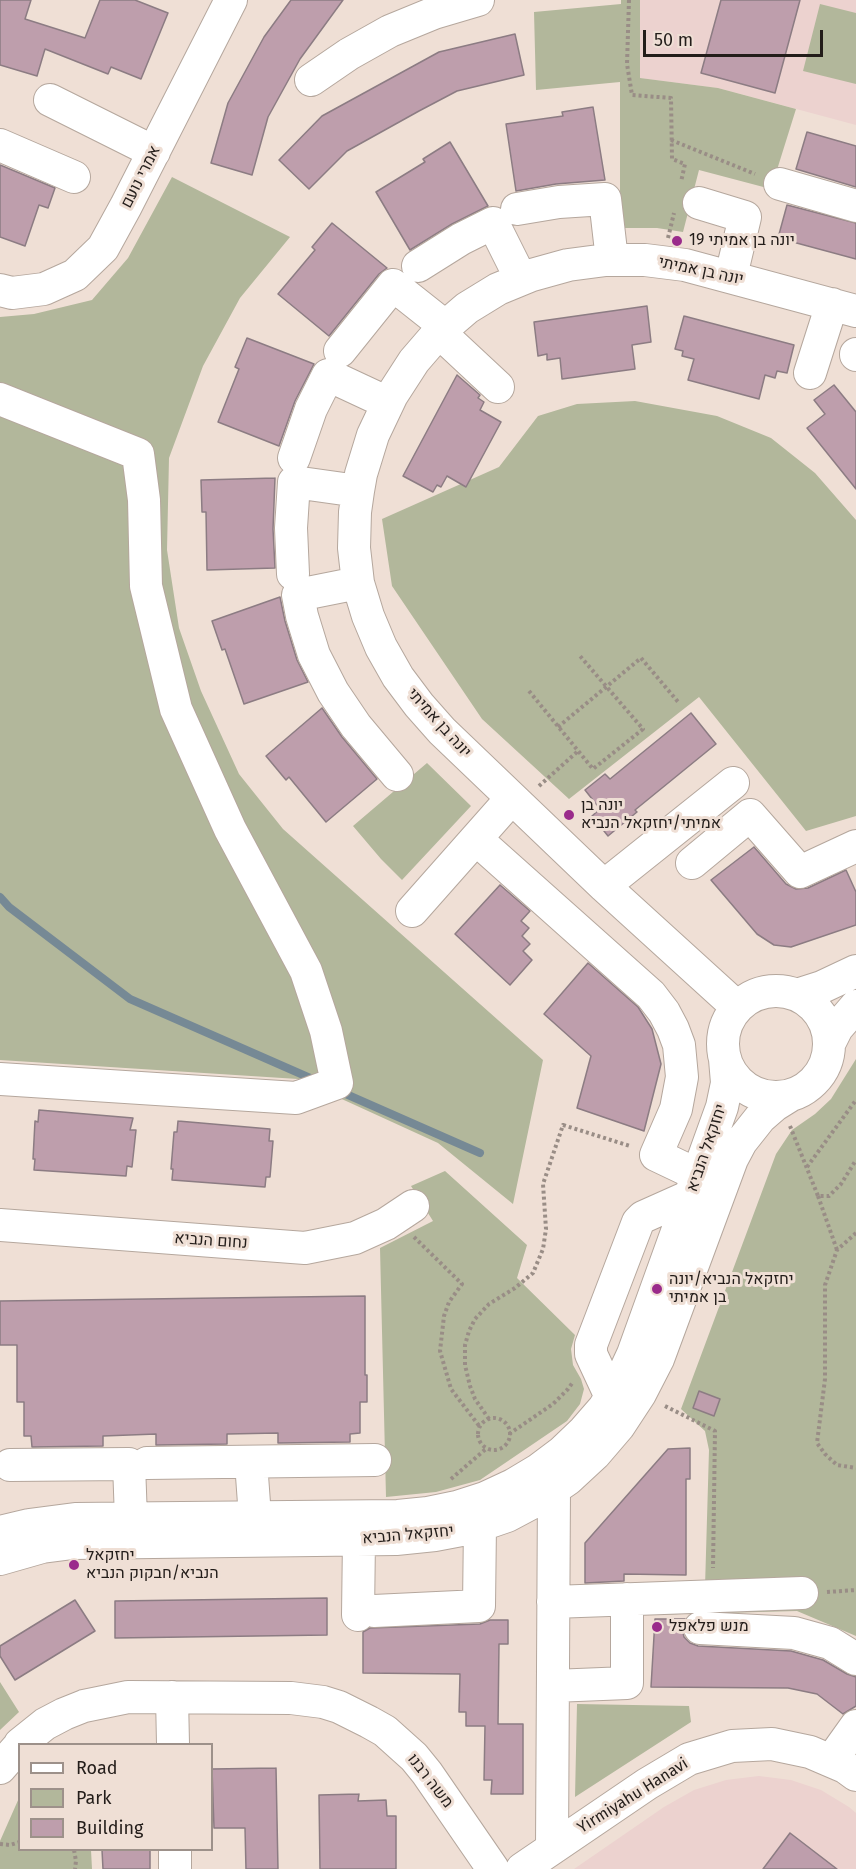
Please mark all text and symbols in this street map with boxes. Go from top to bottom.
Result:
scale bar [646,18,826,56]
text: 50 m [654,29,693,51]
street label: אמרי נועם [117,143,165,211]
place label: יונה בן אמיתי 19 [689,231,795,251]
marker: יונה בן אמיתי 19 [670,234,684,248]
street label: יונה בן אמיתי [657,253,745,289]
street label: יונה בן אמיתי [403,685,475,761]
place label: יונה בן אמיתי/יחזקאל הנביא [581,796,721,834]
marker: יונה בן אמיתי/יחזקאל הנביא [562,808,576,822]
street label: יחזקאל הנביא [683,1102,731,1194]
street label: נחום הנביא [174,1229,248,1253]
place label: יחזקאל הנביא/יונה בן אמיתי [669,1270,794,1308]
marker: יחזקאל הנביא/יונה בן אמיתי [650,1282,664,1296]
street label: יחזקאל הנביא [362,1521,454,1549]
place label: יחזקאל הנביא/חבקוק הנביא [86,1546,219,1584]
marker: יחזקאל הנביא/חבקוק הנביא [67,1558,81,1572]
place label: מנש פלאפל [669,1617,749,1637]
marker: מנש פלאפל [650,1620,664,1634]
legend [18,1743,213,1851]
street label: משה רבנו [403,1750,457,1812]
street label: Yirmiyahu Hanavi [574,1754,692,1838]
text: Road [76,1757,118,1779]
text: Park [76,1787,111,1809]
text: Building [76,1817,143,1839]

